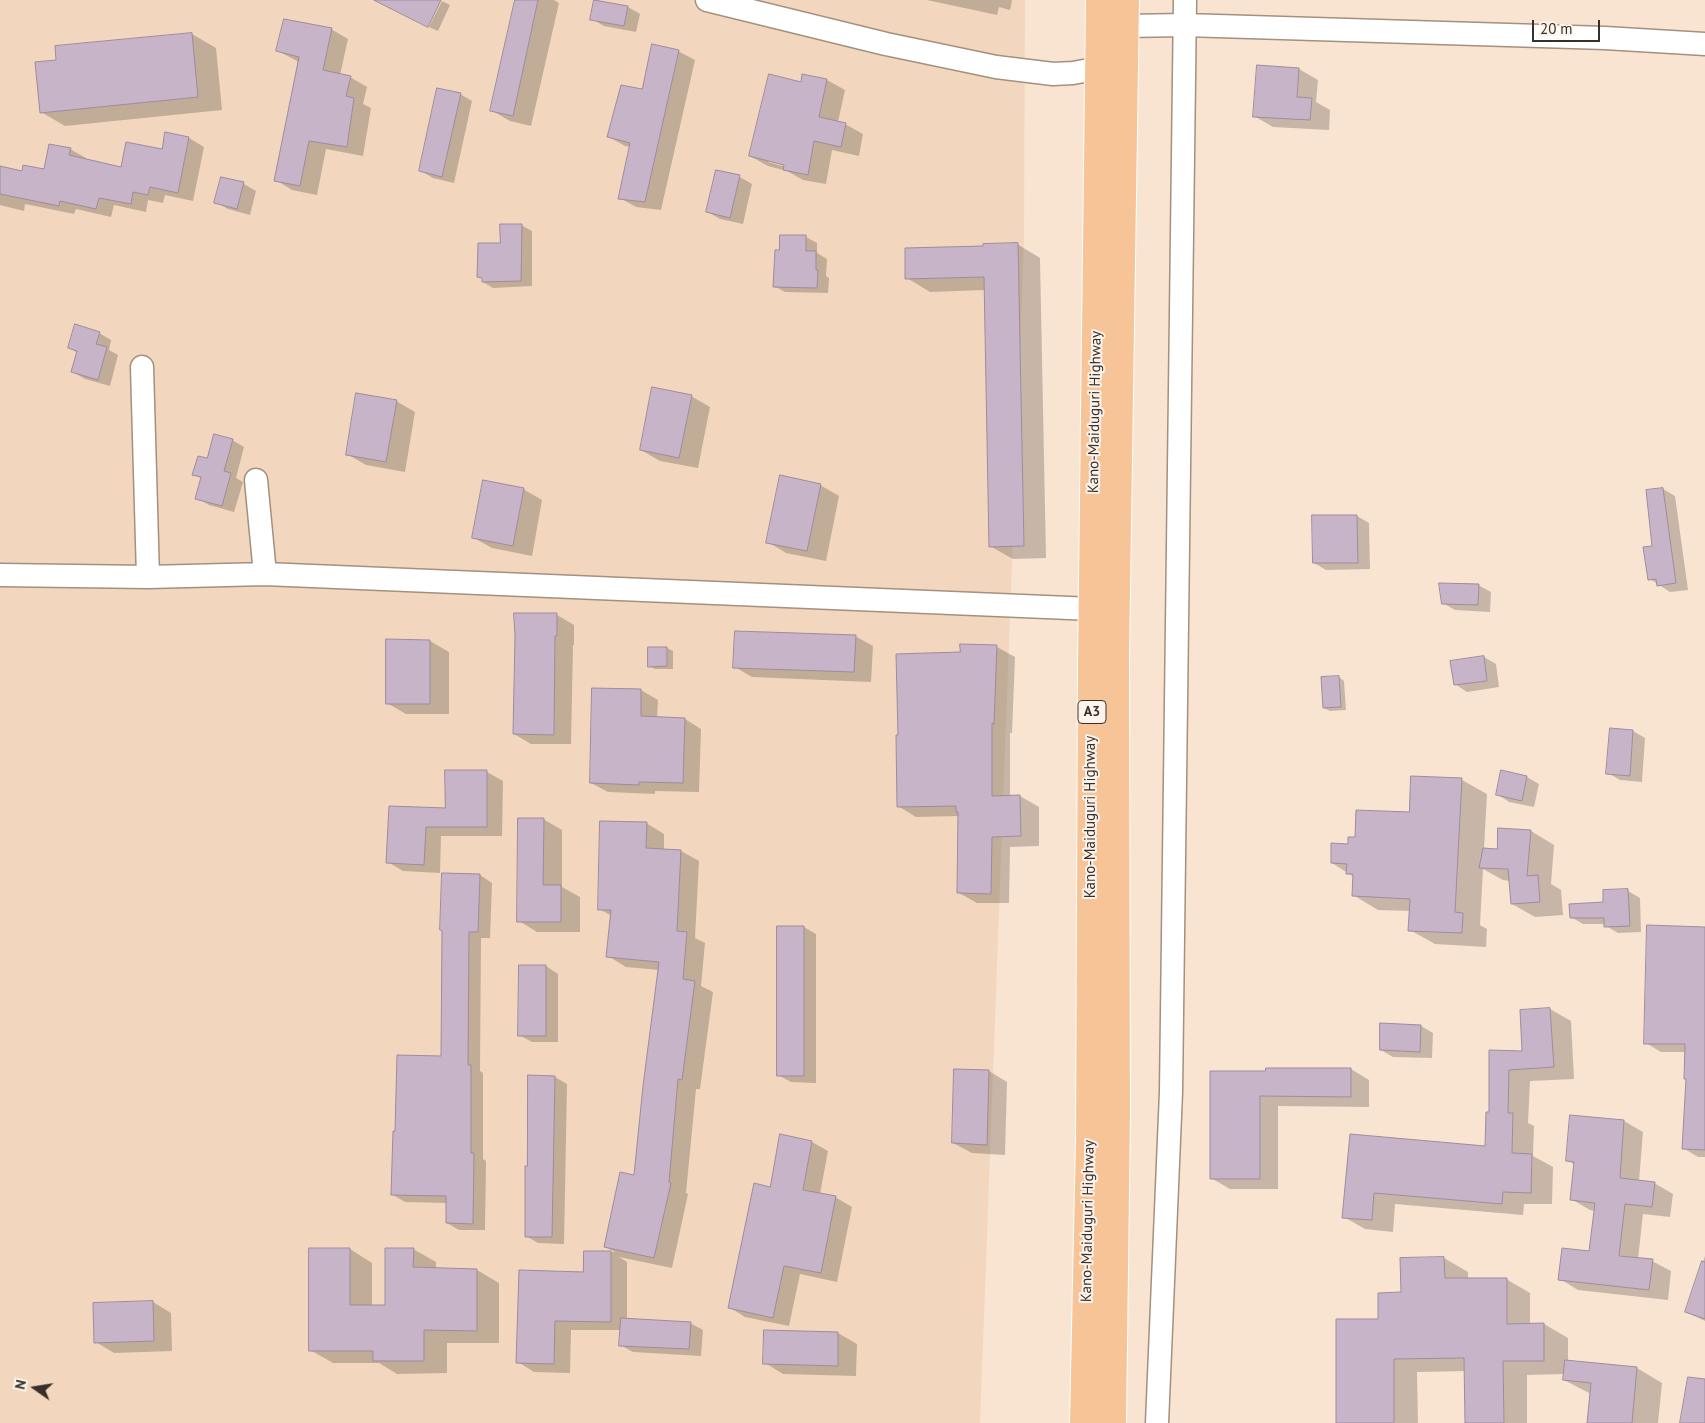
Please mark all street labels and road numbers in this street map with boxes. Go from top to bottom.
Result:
street label: Kano-Maiduguri Highway [1085,331,1105,493]
road number: A3 [1078,700,1106,724]
street label: Kano-Maiduguri Highway [1082,736,1100,898]
street label: Kano-Maiduguri Highway [1078,1140,1098,1302]

